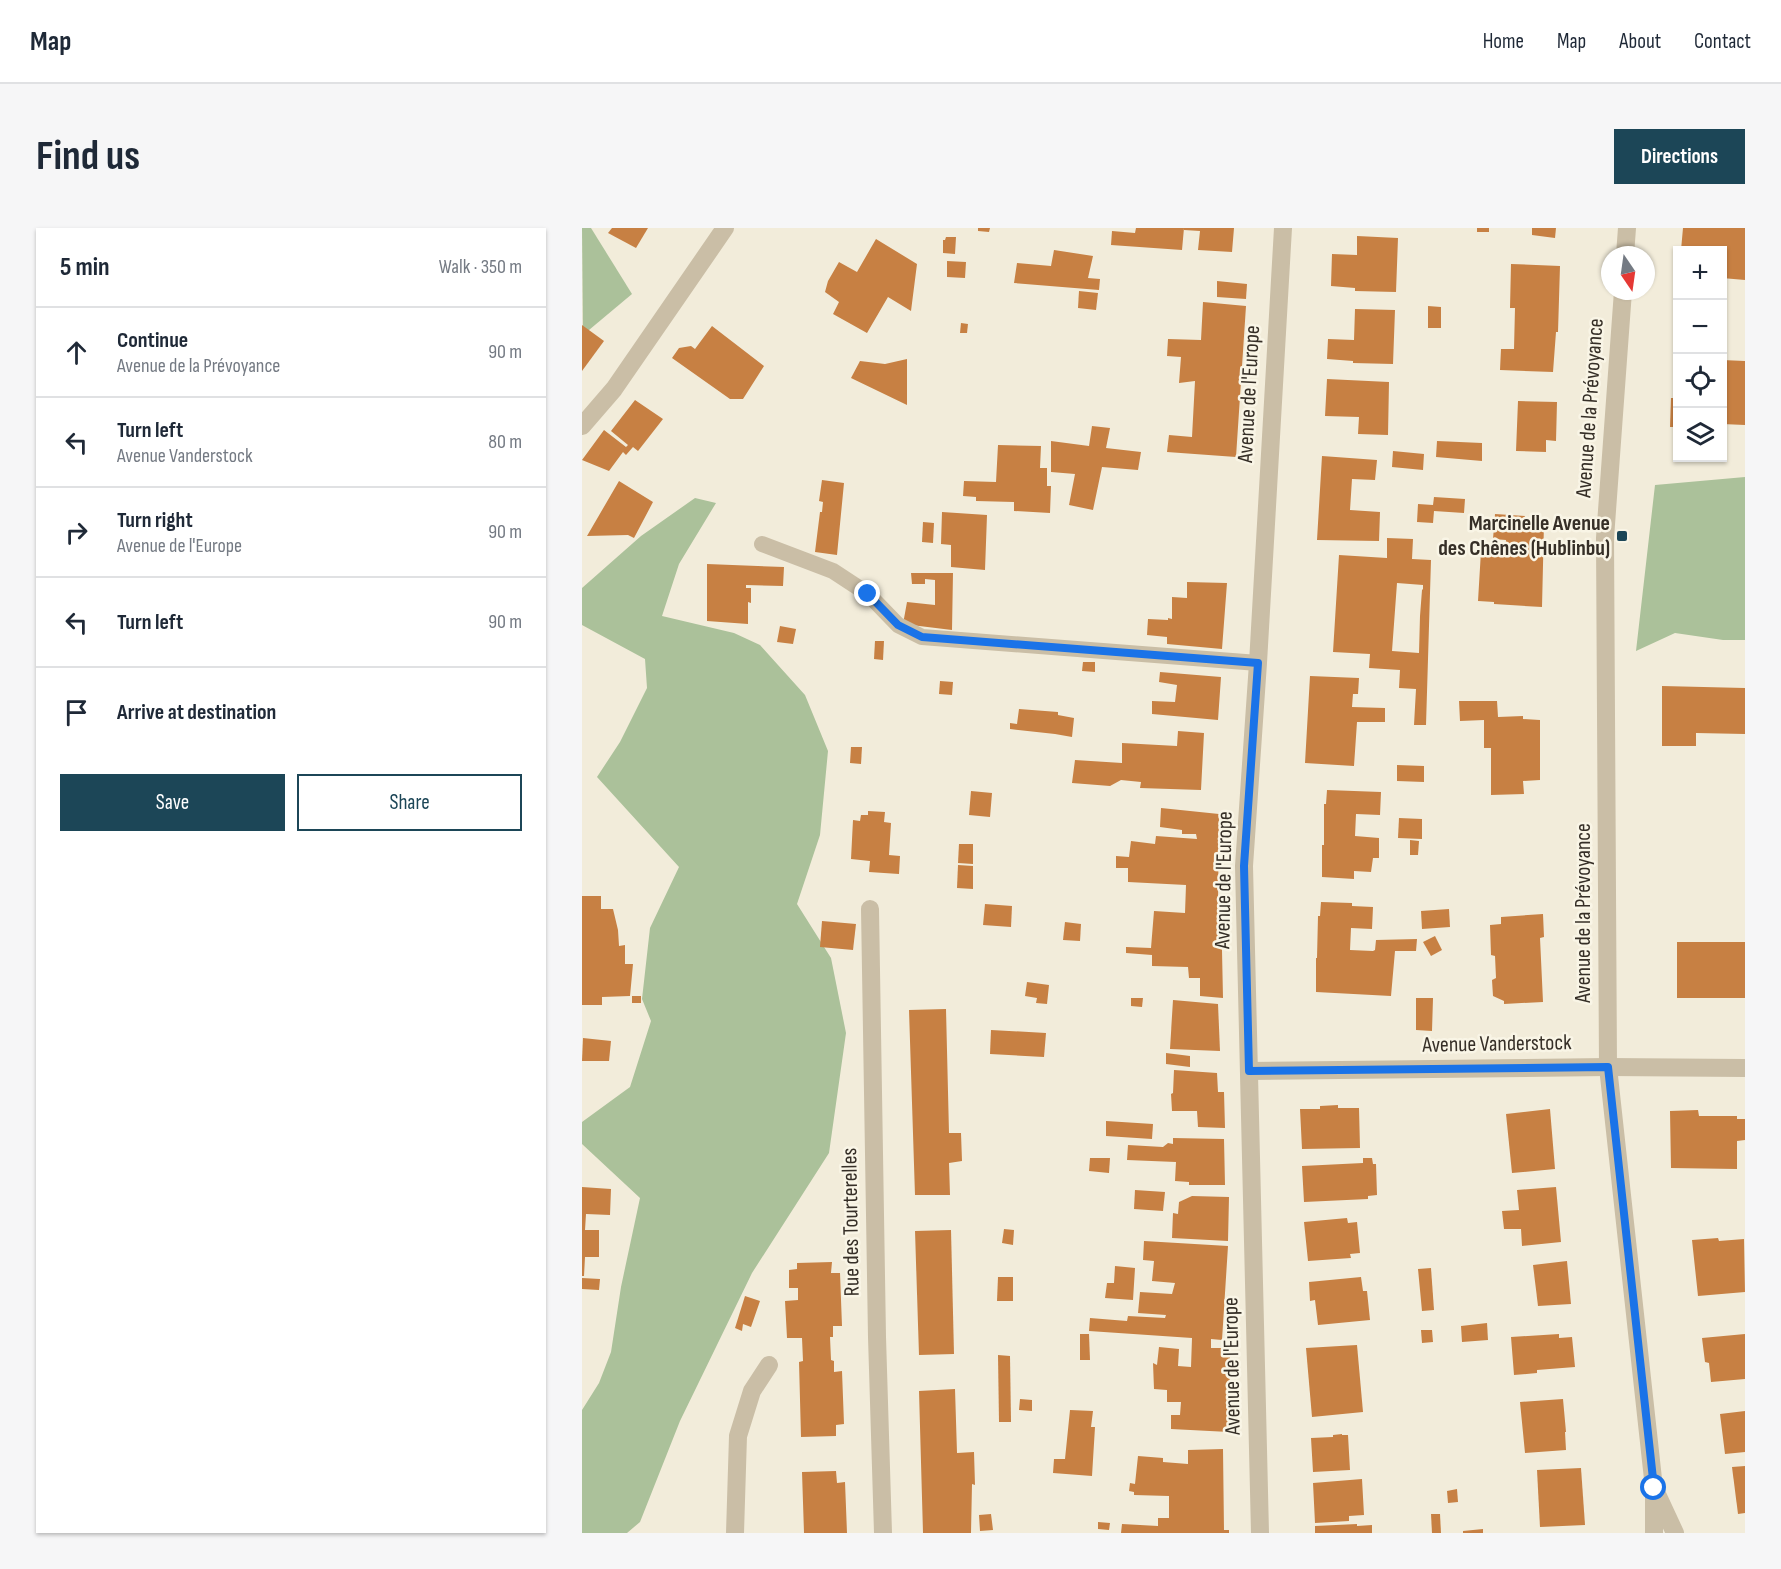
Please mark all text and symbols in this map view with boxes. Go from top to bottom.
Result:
text: Map [30,25,71,58]
text: Home [1483,29,1524,54]
text: Map [1557,29,1586,54]
text: About [1619,29,1661,54]
text: Contact [1694,29,1751,54]
button: Directions [1614,129,1745,184]
text: Find us [36,131,140,182]
north arrow [1601,246,1655,300]
map controls [1673,246,1727,462]
button: + [1673,246,1727,300]
text: 5 min [60,252,110,283]
text: Walk · 350 m [439,255,522,279]
button: − [1673,300,1727,354]
street label: Avenue de la Prévoyance [1570,317,1610,500]
street label: Avenue de l'Europe [1232,325,1266,464]
text: Continue [117,327,188,354]
icon: ahead [60,336,93,369]
text: 90 m [488,340,522,364]
text: Avenue de la Prévoyance [117,354,280,378]
button: locate [1673,354,1727,408]
button: layers [1673,408,1727,462]
text: Turn left [117,417,183,444]
icon: left [60,426,93,459]
text: 80 m [488,430,522,454]
text: Avenue Vanderstock [117,444,253,468]
text: Turn right [117,507,193,534]
place label: Marcinelle Avenue des Chênes (Hublinbu) [1438,510,1610,562]
icon: right [60,516,93,549]
text: 90 m [488,520,522,544]
marker: Marcinelle Avenue des Chênes (Hublinbu) [1615,529,1629,543]
text: Avenue de l'Europe [117,534,242,558]
route end [854,580,880,606]
icon: left [60,606,93,639]
text: Turn left [117,609,183,636]
text: 90 m [488,610,522,634]
icon: arrive [60,696,93,729]
text: Arrive at destination [117,699,276,726]
button: Save [60,774,285,831]
button: Share [297,774,522,831]
street label: Avenue de l'Europe [1209,811,1239,950]
street label: Avenue de la Prévoyance [1570,823,1597,1004]
street label: Avenue Vanderstock [1421,1029,1572,1059]
street label: Rue des Tourterelles [836,1147,866,1297]
street label: Avenue de l'Europe [1217,1297,1247,1436]
route start [1640,1474,1666,1500]

